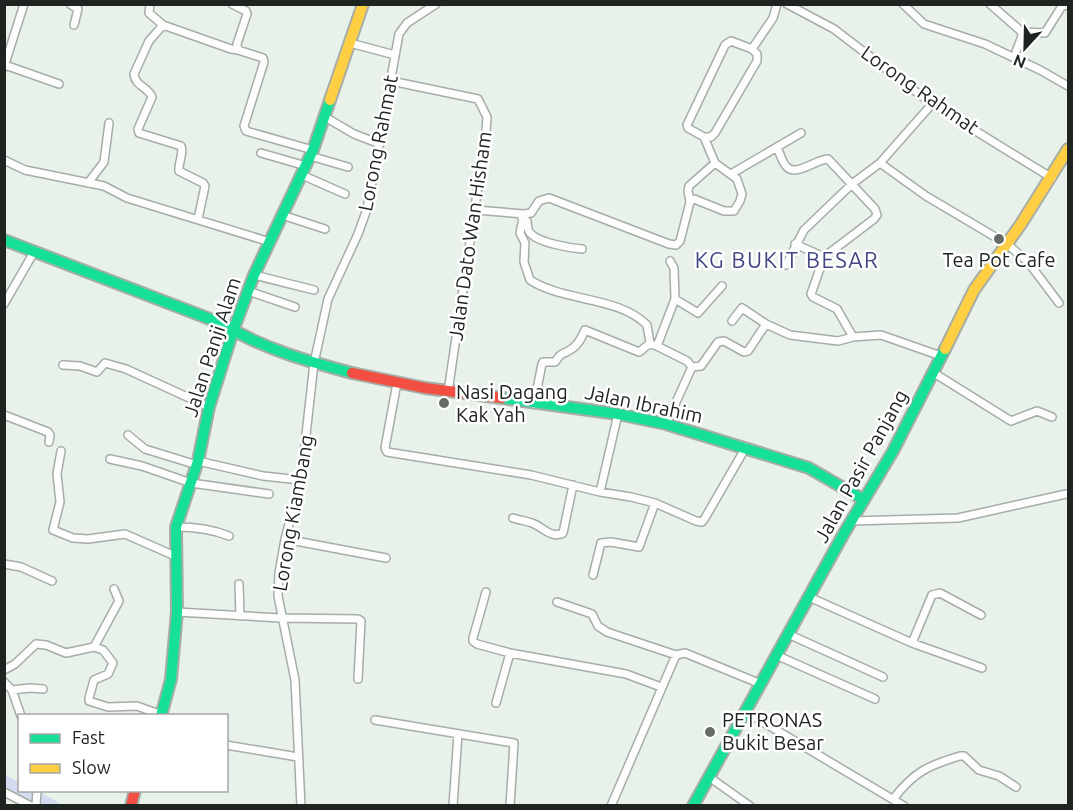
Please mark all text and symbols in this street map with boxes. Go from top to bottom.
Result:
north arrow [995,18,1055,78]
street label: Lorong Rahmat [857,41,984,139]
text: N [1010,51,1028,72]
street label: Lorong Rahmat [353,73,402,213]
street label: Jalan Dato Wan Hisham [443,130,496,342]
marker: Tea Pot Cafe [992,232,1006,246]
district label: KG BUKIT BESAR [695,247,879,272]
place label: Tea Pot Cafe [942,248,1056,271]
street label: Jalan Panji Alam [178,274,245,419]
place label: Nasi Dagang Kak Yah [456,380,568,426]
street label: Jalan Ibrahim [583,380,705,427]
street label: Jalan Pasir Panjang [809,385,912,546]
marker: Nasi Dagang Kak Yah [437,396,451,410]
street label: Lorong Kiambang [267,433,318,593]
place label: PETRONAS Bukit Besar [722,708,824,754]
legend [18,714,228,792]
marker: PETRONAS Bukit Besar [703,725,717,739]
text: Fast [72,727,105,747]
text: Slow [72,757,111,777]

